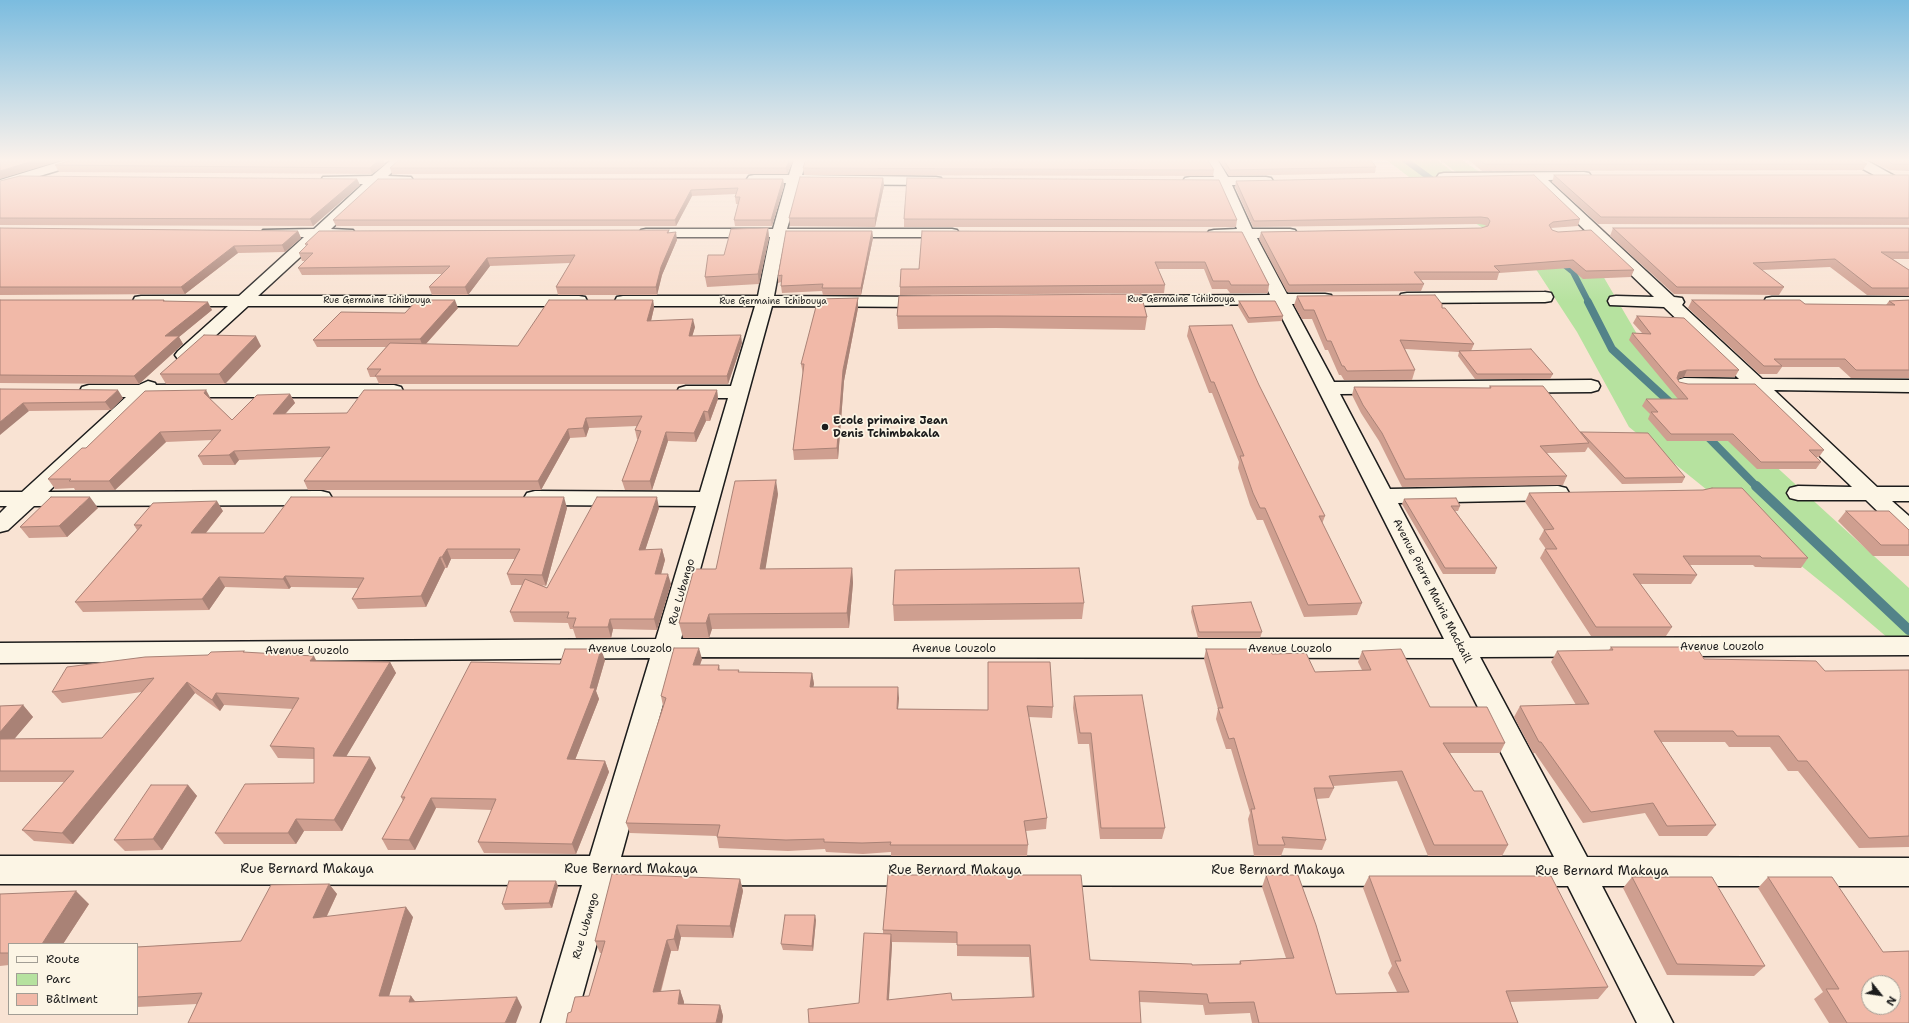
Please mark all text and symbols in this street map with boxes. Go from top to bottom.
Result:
street label: Rue Germaine Tchibouya [1127,295,1235,305]
street label: Rue Germaine Tchibouya [323,296,431,306]
street label: Rue Germaine Tchibouya [719,297,827,307]
place label: Ecole primaire Jean Denis Tchimbakala [833,414,948,440]
marker: Ecole primaire Jean Denis Tchimbakala [820,422,830,432]
street label: Avenue Pierre Mairie Mackaill [1390,517,1474,665]
street label: Rue Lubango [666,557,698,627]
street label: Avenue Louzolo [1680,640,1764,654]
street label: Avenue Louzolo [588,642,672,656]
street label: Avenue Louzolo [912,642,996,656]
street label: Avenue Louzolo [1248,642,1332,656]
street label: Avenue Louzolo [265,644,349,658]
street label: Rue Bernard Makaya [240,862,374,878]
street label: Rue Bernard Makaya [564,862,698,878]
street label: Rue Bernard Makaya [888,863,1022,879]
street label: Rue Bernard Makaya [1211,863,1345,879]
street label: Rue Bernard Makaya [1535,864,1669,880]
street label: Rue Lubango [570,891,602,961]
legend [8,943,138,1015]
text: Route [46,951,80,967]
text: Parc [46,971,71,987]
north arrow [1861,975,1901,1015]
text: Bâtiment [46,991,98,1007]
text: N [1882,993,1900,1008]

